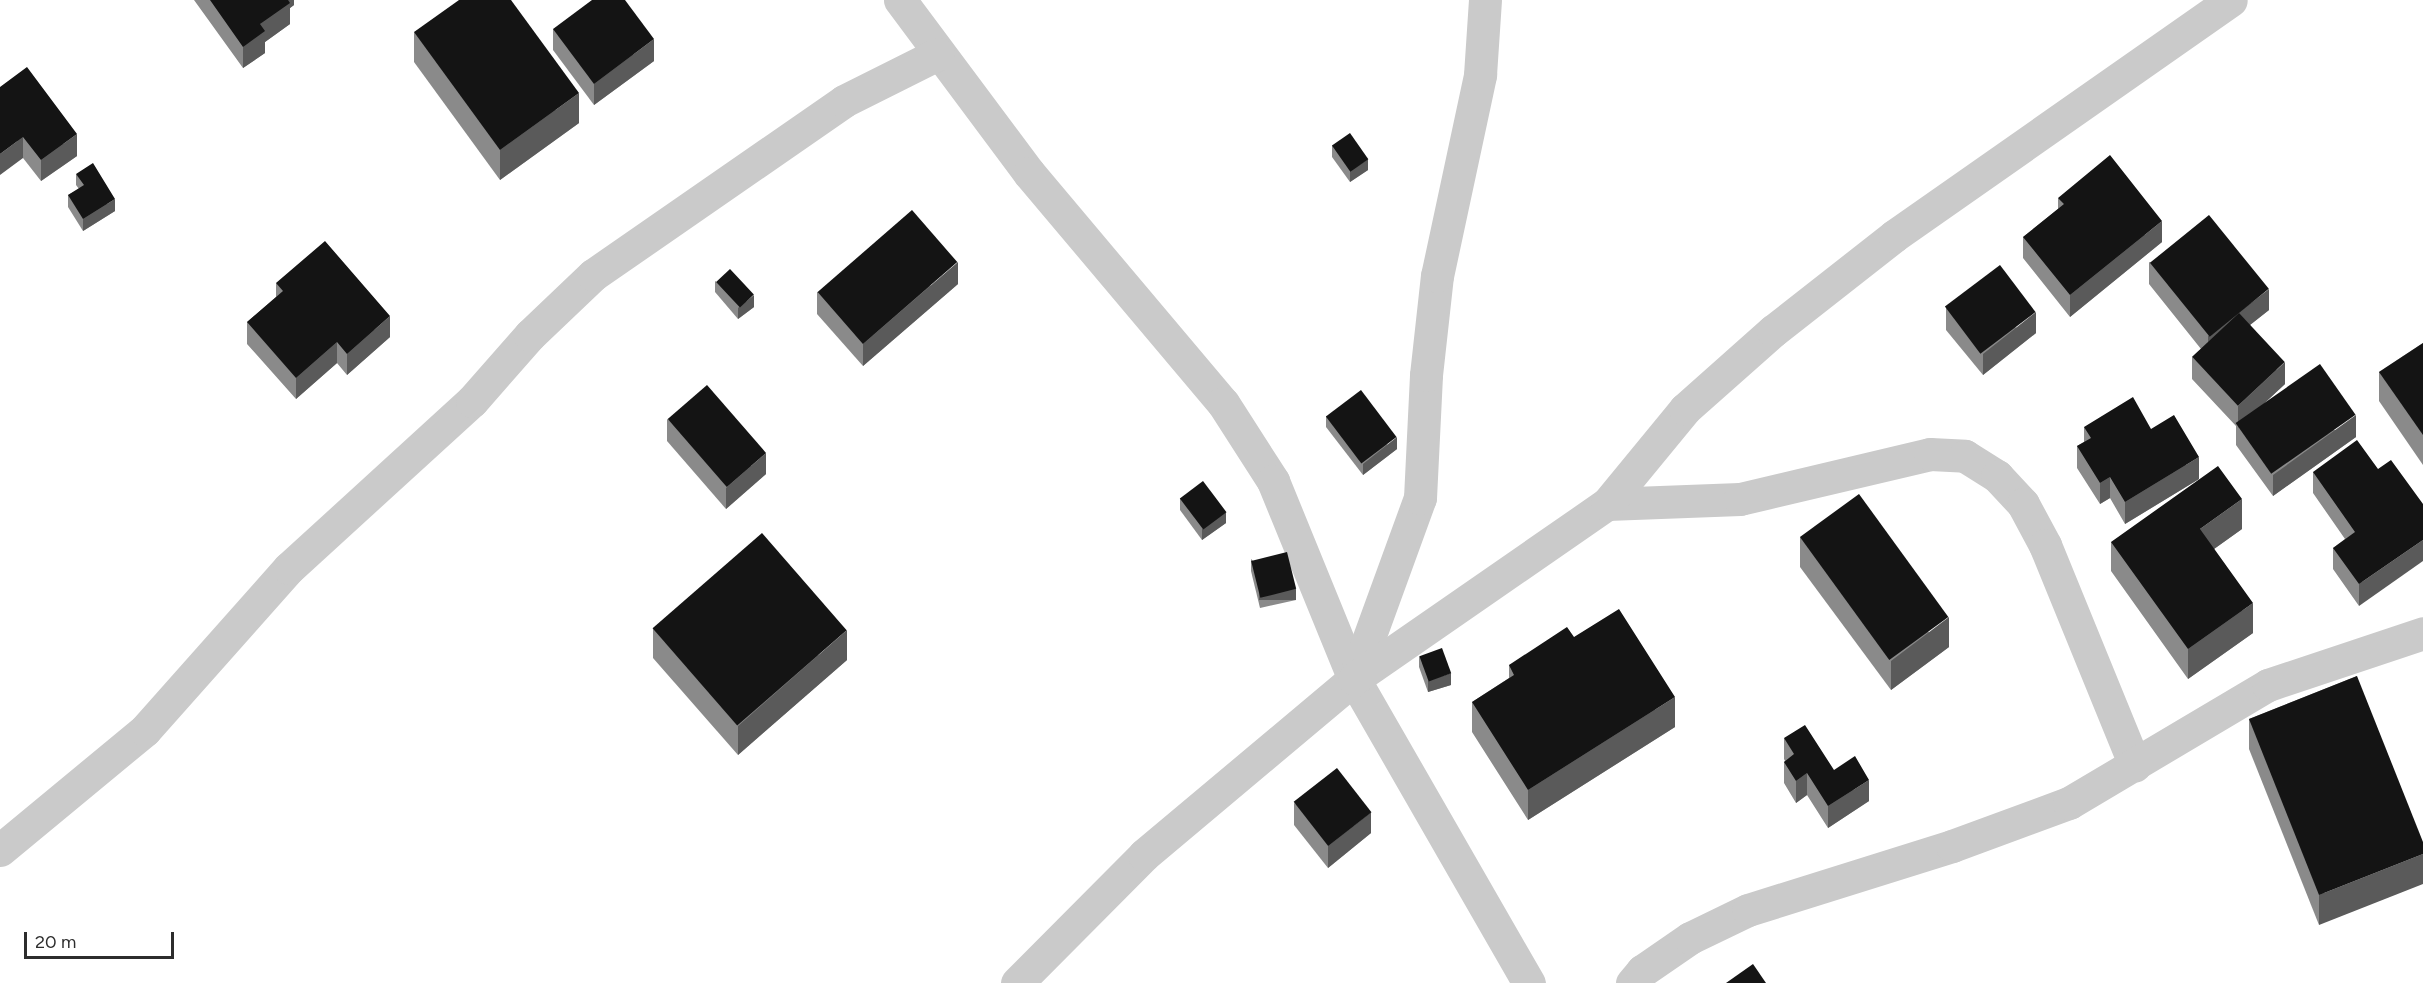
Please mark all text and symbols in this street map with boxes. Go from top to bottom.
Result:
scale bar [27,920,177,958]
text: 20 m [35,931,76,953]

